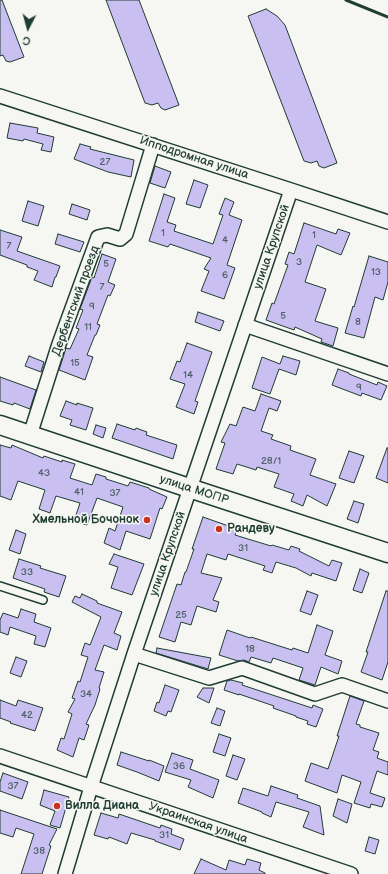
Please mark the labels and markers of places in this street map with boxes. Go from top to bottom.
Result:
place label: Хмельной Бочонок [32,513,139,527]
marker: Хмельной Бочонок [142,515,152,525]
place label: Рандеву [227,522,275,536]
marker: Рандеву [214,524,224,534]
place label: Вилла Диана [65,799,139,813]
marker: Вилла Диана [52,801,62,811]

